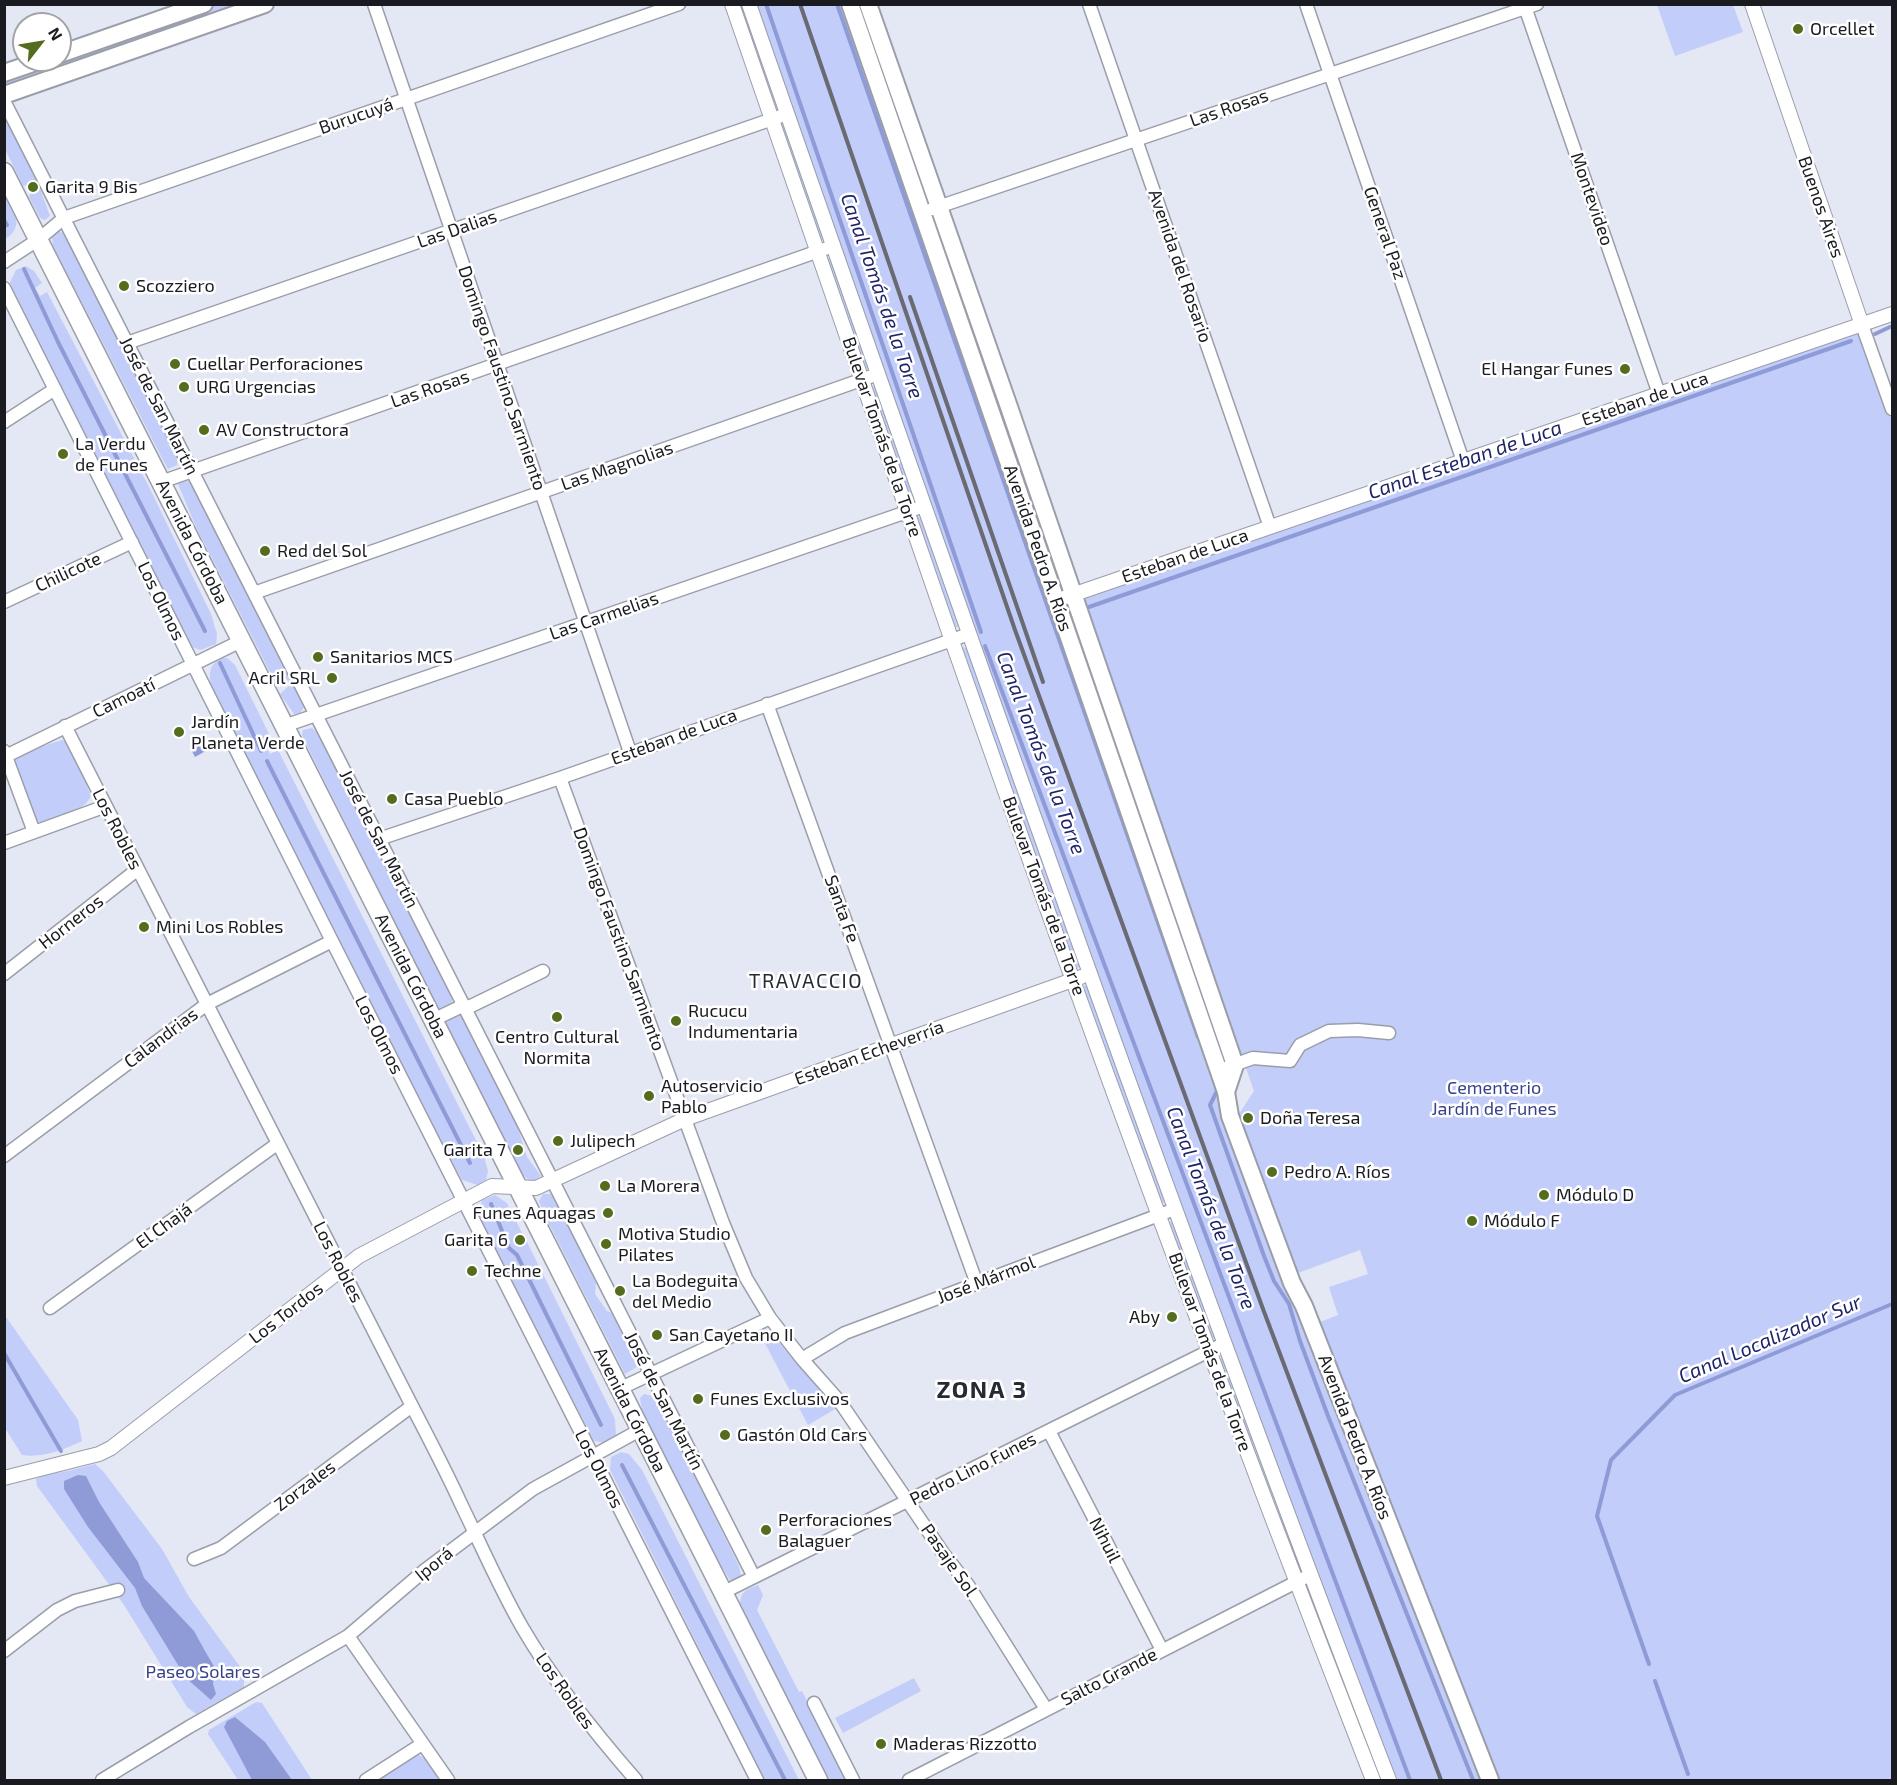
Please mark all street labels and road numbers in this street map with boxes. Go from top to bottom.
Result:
street label: Las Rosas [1187,84,1271,132]
street label: Burucuyá [316,93,396,139]
street label: Montevideo [1566,150,1618,248]
street label: Buenos Aires [1793,153,1849,261]
street label: General Paz [1359,184,1411,282]
street label: Avenida del Rosario [1144,187,1216,345]
street label: Las Dalias [414,205,500,253]
street label: Domingo Faustino Sarmiento [453,263,551,493]
street label: José de San Martín [115,333,203,479]
street label: Bulevar Tomás de la Torre [838,334,926,540]
street label: Las Rosas [388,365,472,413]
street label: Esteban de Luca [1579,367,1711,431]
street label: Las Magnolias [558,437,676,495]
street label: Avenida Pedro A. Ríos [999,462,1077,634]
street label: Avenida Córdoba [151,476,233,608]
street label: Esteban de Luca [1119,524,1251,588]
street label: Chilicote [32,547,104,597]
street label: Los Olmos [133,558,189,644]
street label: Las Carmelias [547,587,661,645]
street label: Camoatí [89,674,159,722]
street label: Esteban de Luca [608,704,740,770]
street label: José de San Martín [335,766,423,912]
street label: Los Robles [87,785,147,873]
street label: Bulevar Tomás de la Torre [998,794,1090,998]
street label: Domingo Faustino Sarmiento [568,824,670,1054]
street label: Santa Fe [820,872,864,946]
street label: Horneros [34,890,108,954]
street label: Avenida Córdoba [370,910,452,1042]
street label: Los Olmos [350,992,408,1078]
street label: Calandrias [120,1003,202,1073]
street label: Esteban Echeverría [791,1016,947,1090]
street label: El Chajá [132,1198,196,1254]
street label: Los Robles [308,1218,368,1306]
street label: Bulevar Tomás de la Torre [1164,1250,1256,1454]
street label: José Mármol [934,1251,1038,1309]
street label: Los Tordos [245,1277,327,1349]
street label: José de San Martín [620,1328,708,1474]
street label: Avenida Córdoba [589,1344,671,1476]
street label: Avenida Pedro A. Ríos [1314,1351,1396,1523]
street label: Los Olmos [570,1426,628,1512]
street label: Pedro Lino Funes [906,1428,1040,1510]
street label: Zorzales [270,1456,340,1516]
street label: Nihuil [1085,1514,1125,1566]
street label: Pasaje Sol [916,1520,982,1600]
street label: Iporá [411,1542,457,1586]
street label: Salto Grande [1057,1644,1161,1710]
street label: Los Robles [531,1649,599,1733]

